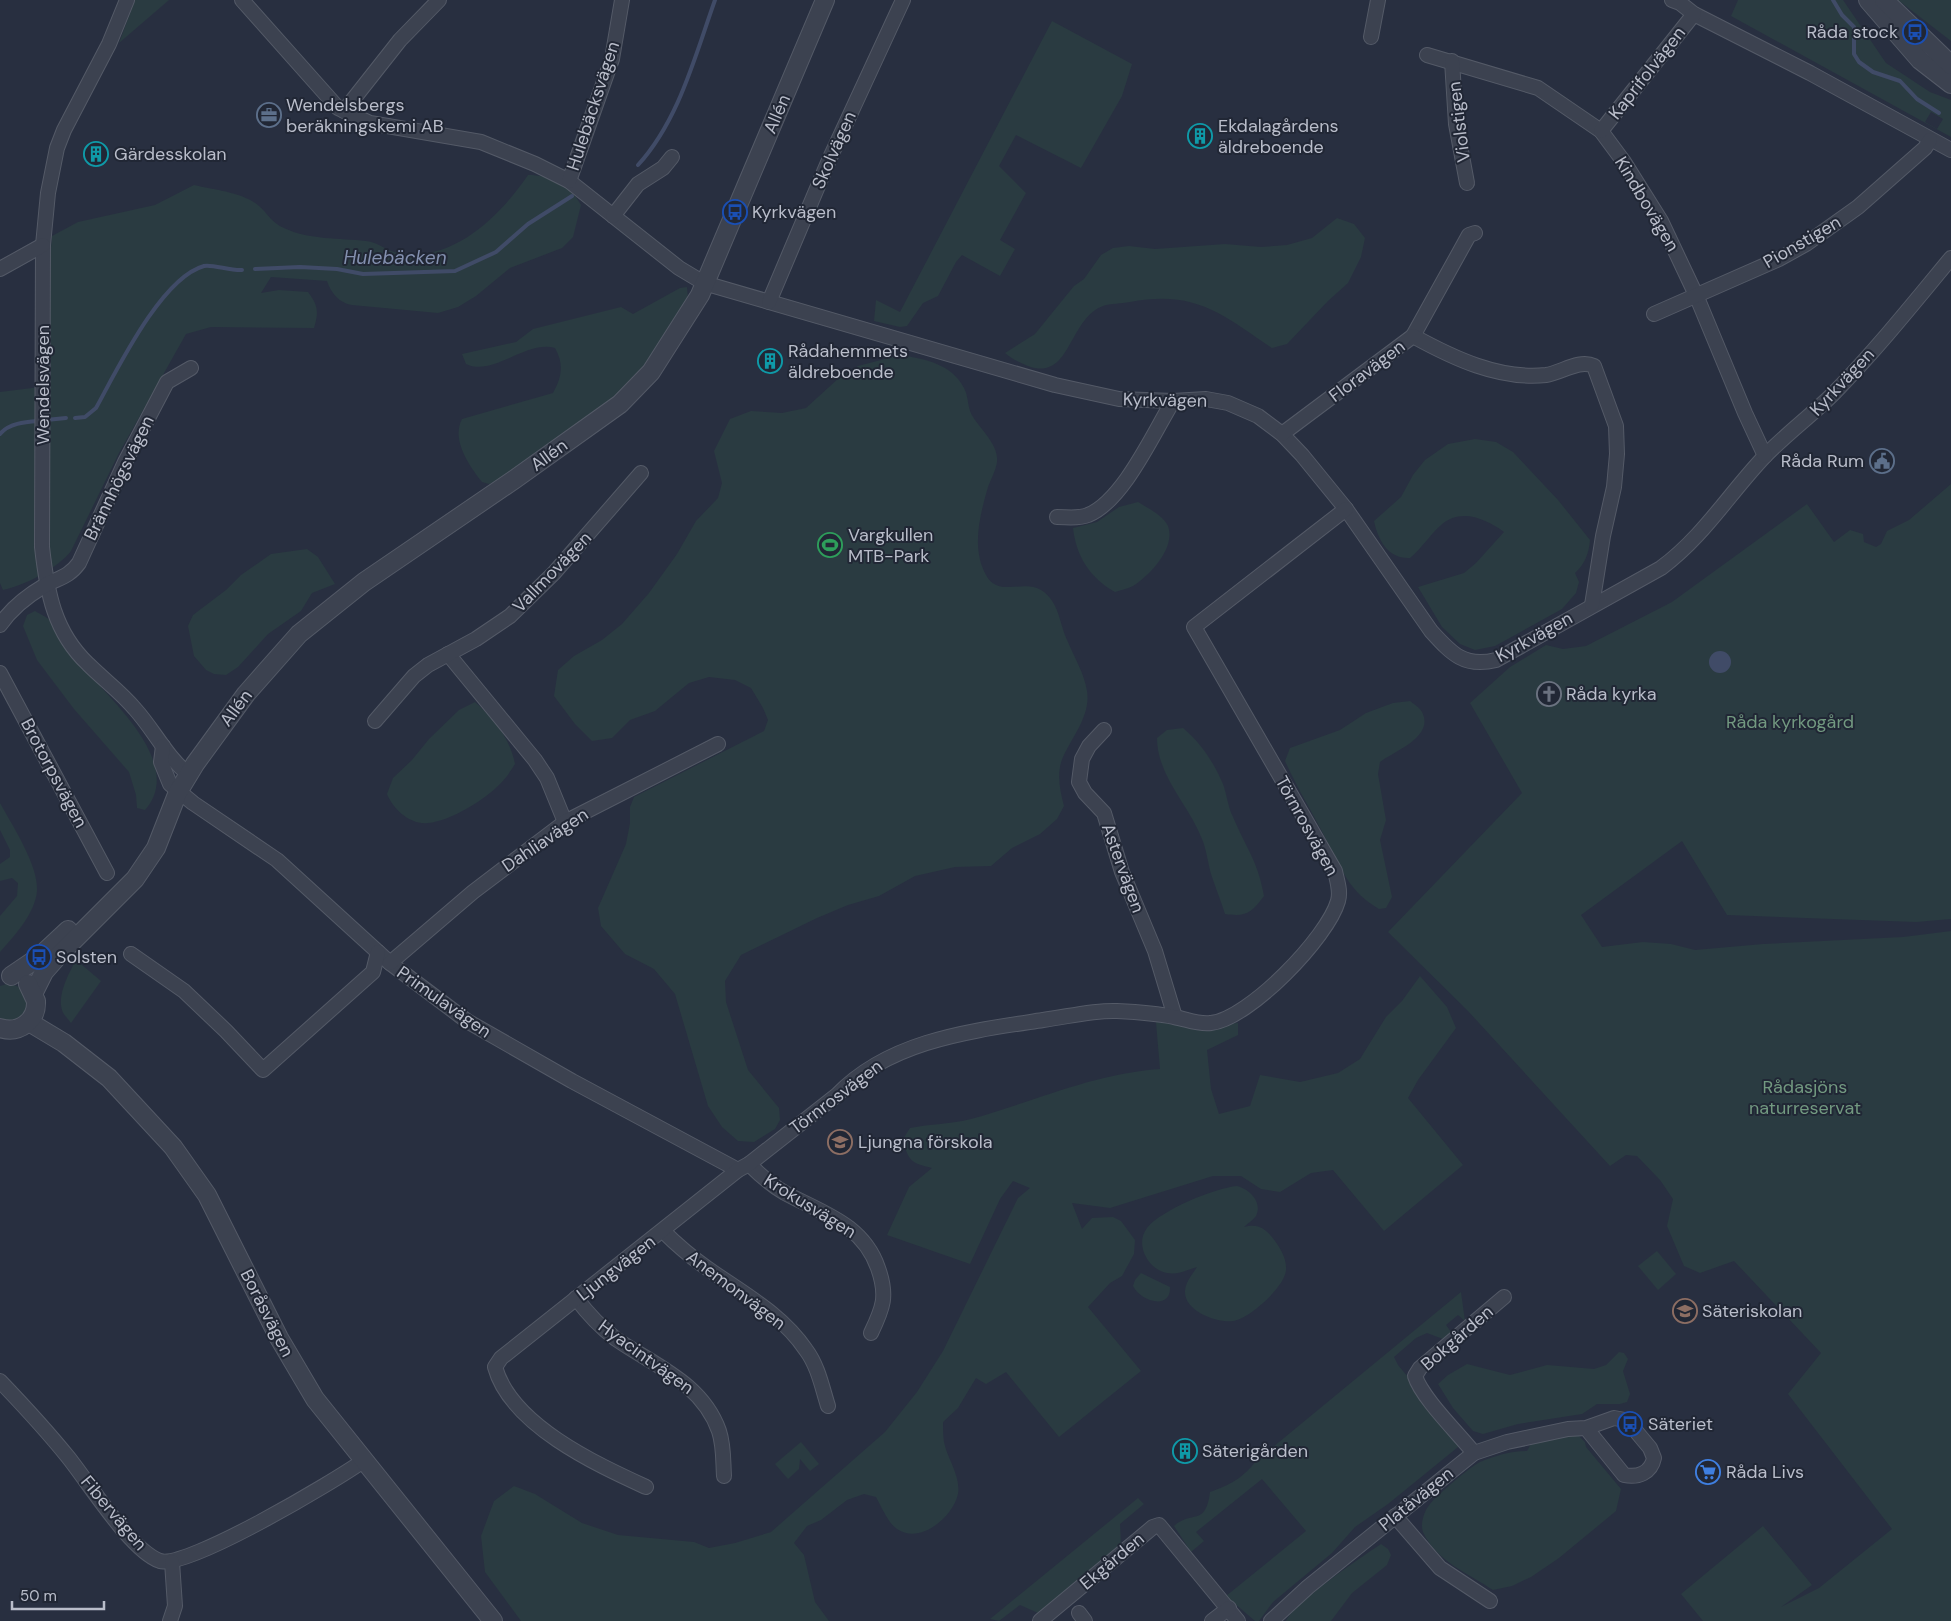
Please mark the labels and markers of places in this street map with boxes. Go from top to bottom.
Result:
bus stop icon: Råda stock [1902,19,1928,45]
place label: Råda stock [1806,20,1898,44]
place label: Wendelsbergs beräkningskemi AB [286,93,444,138]
office icon: Wendelsbergs beräkningskemi AB [256,102,282,128]
place label: Ekdalagårdens äldreboende [1218,114,1339,159]
building icon: Ekdalagårdens äldreboende [1187,123,1213,149]
building icon: Gärdesskolan [83,141,109,167]
place label: Gärdesskolan [114,142,227,166]
bus stop icon: Kyrkvägen [722,199,748,225]
place label: Kyrkvägen [752,200,836,224]
place label: Rådahemmets äldreboende [788,339,908,384]
building icon: Rådahemmets äldreboende [757,348,783,374]
public building icon: Råda Rum [1869,448,1895,474]
place label: Råda Rum [1781,449,1864,473]
place label: Vargkullen MTB-Park [848,523,933,568]
sports icon: Vargkullen MTB-Park [817,532,843,558]
church icon: Råda kyrka [1536,681,1562,707]
place label: Råda kyrka [1566,682,1657,706]
bus stop icon: Solsten [26,944,52,970]
place label: Solsten [56,945,117,969]
school or university icon: Ljungna förskola [827,1129,853,1155]
place label: Ljungna förskola [858,1130,993,1154]
school or university icon: Säteriskolan [1672,1298,1698,1324]
place label: Säteriskolan [1702,1299,1802,1323]
bus stop icon: Säteriet [1617,1411,1643,1437]
place label: Säteriet [1648,1412,1713,1436]
building icon: Säterigården [1172,1438,1198,1464]
place label: Säterigården [1202,1439,1308,1463]
supermarket icon: Råda Livs [1695,1459,1721,1485]
place label: Råda Livs [1726,1460,1804,1484]

